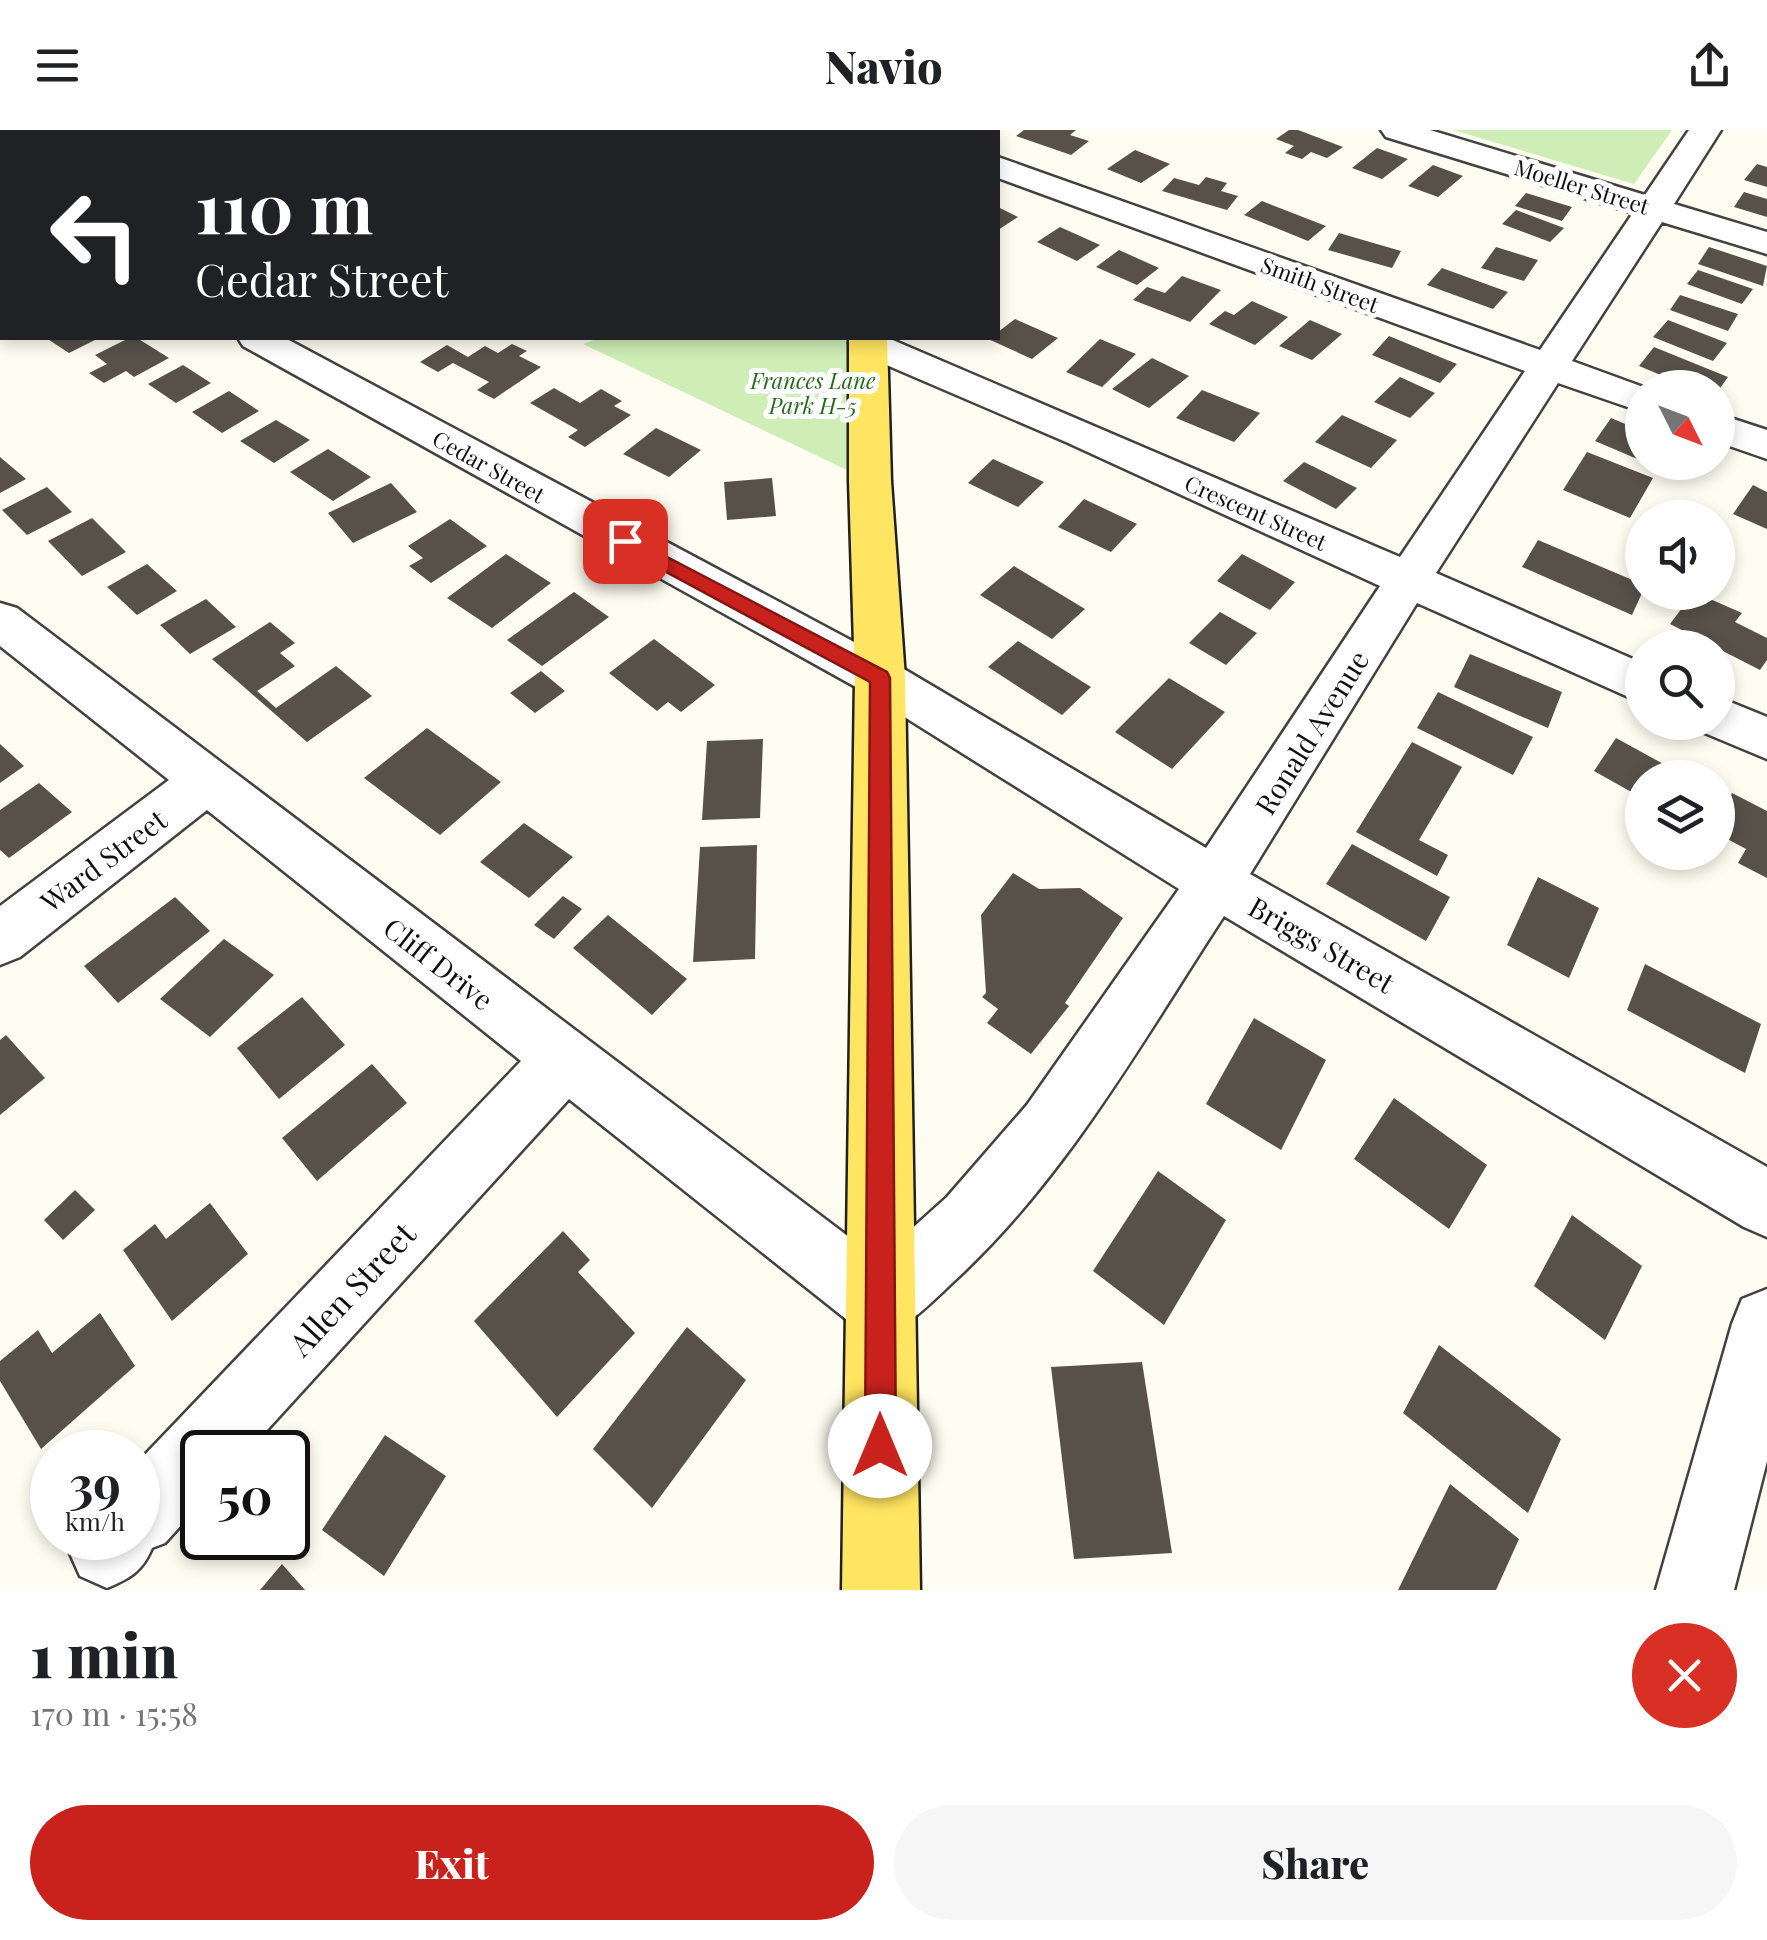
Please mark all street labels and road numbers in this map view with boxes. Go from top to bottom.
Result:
street label: Moeller Street [1511,151,1654,221]
street label: Smith Street [1257,249,1384,320]
street label: Cedar Street [428,423,552,510]
street label: Crescent Street [1180,467,1333,557]
street label: Ronald Avenue [1246,643,1376,821]
street label: Ward Street [32,800,174,920]
street label: Briggs Street [1243,887,1402,1001]
street label: Cliff Drive [377,909,501,1017]
street label: Allen Street [278,1212,424,1365]

